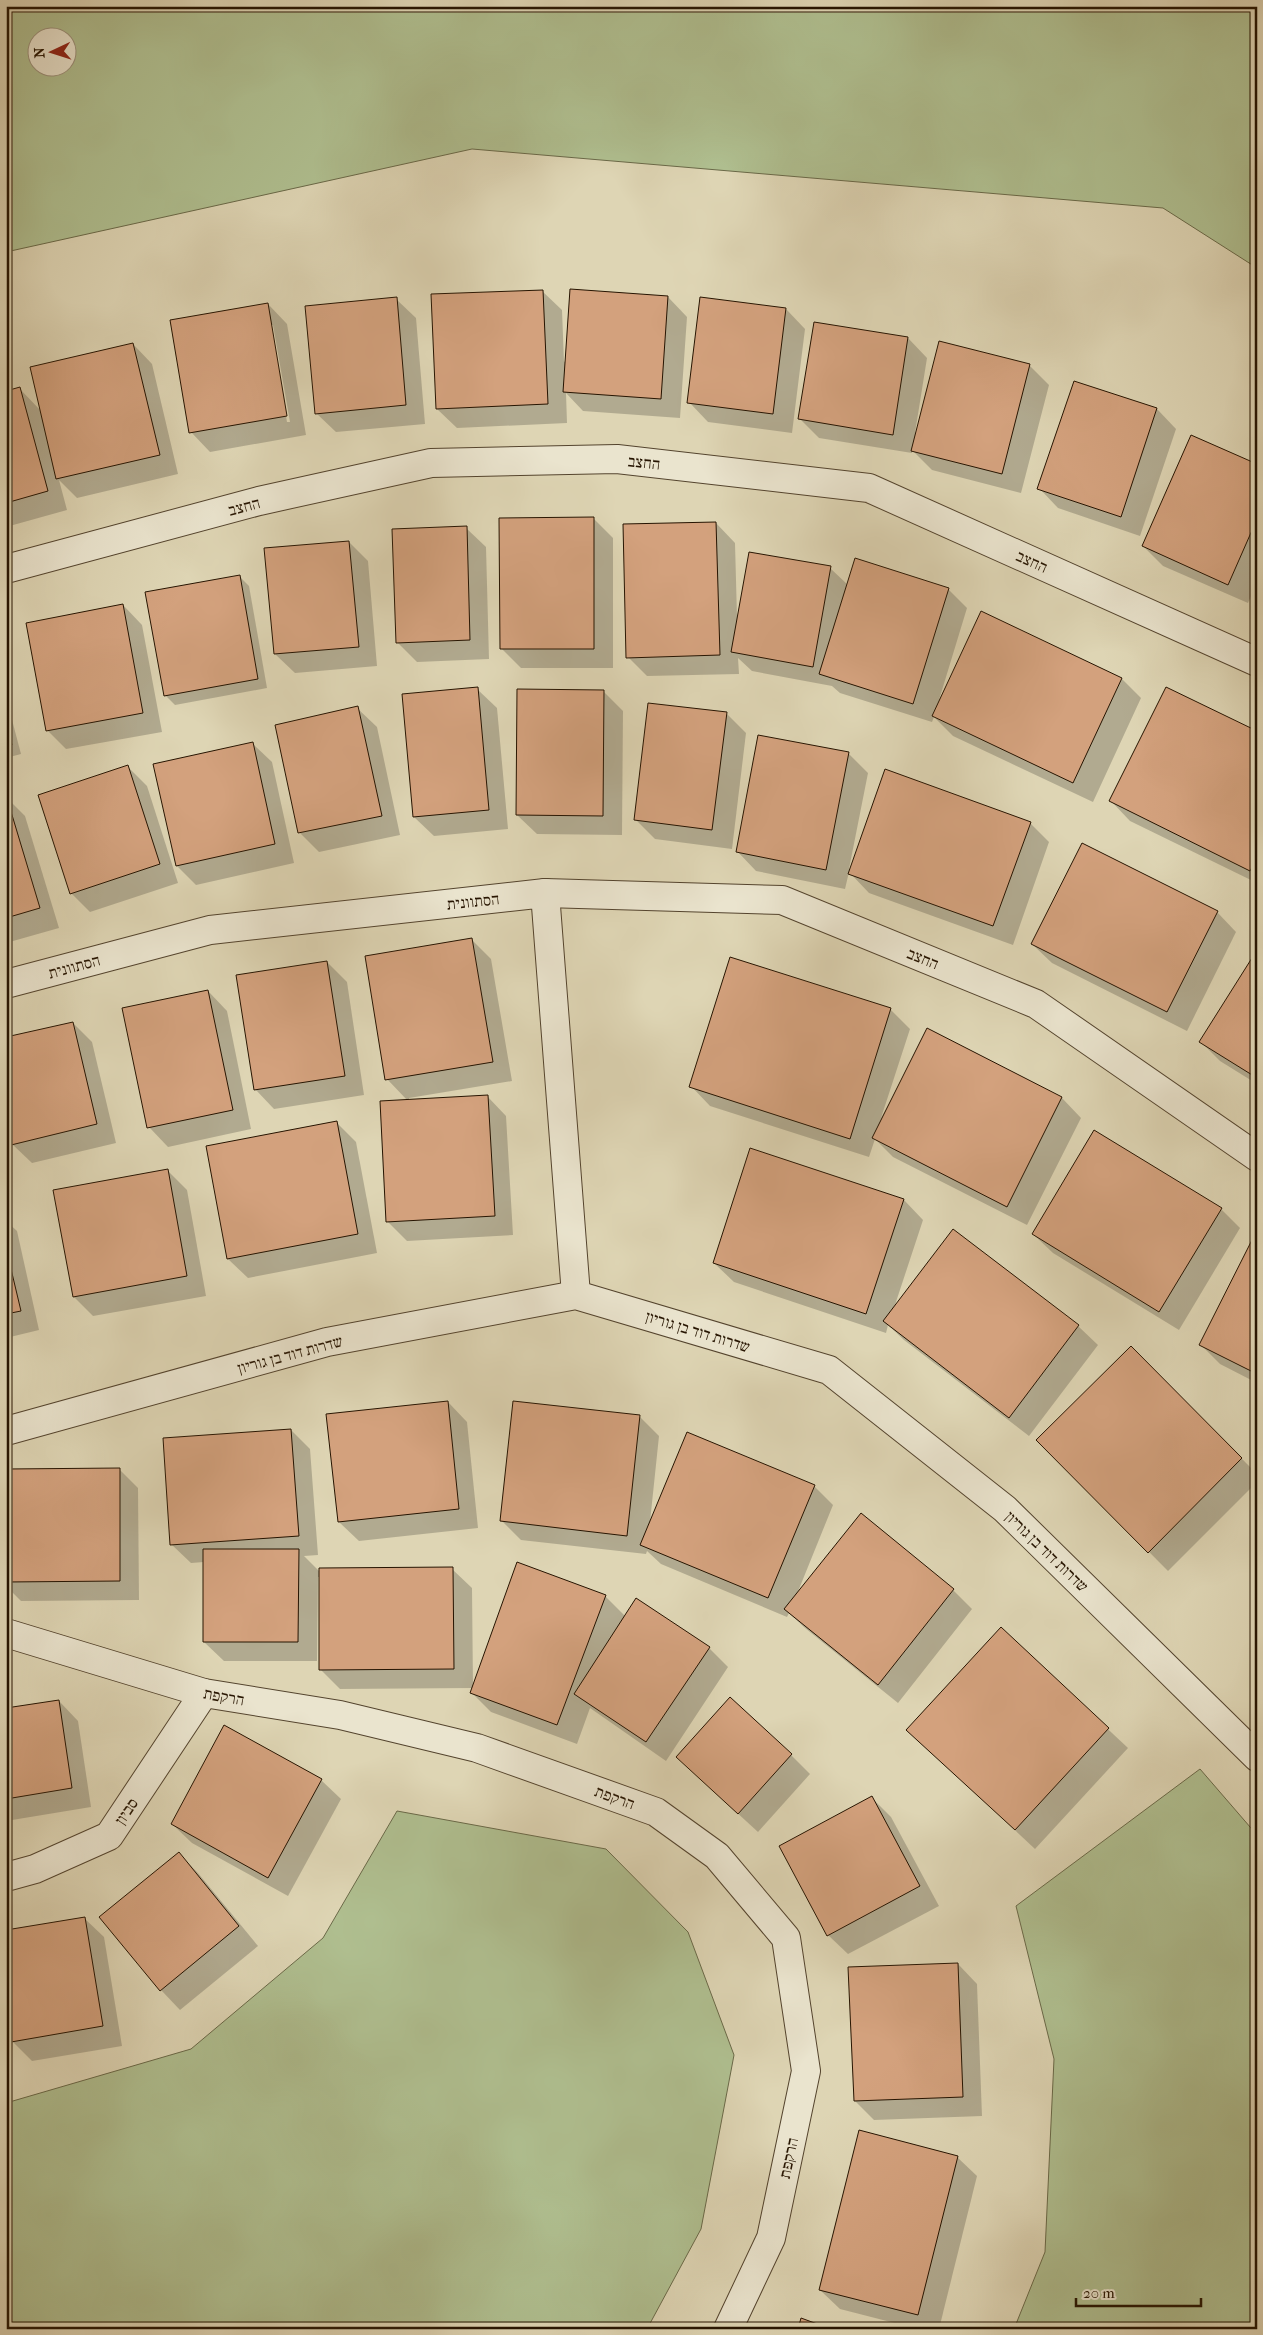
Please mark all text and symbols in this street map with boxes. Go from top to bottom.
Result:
north arrow [28,28,78,78]
text: N [31,47,48,59]
street label: החצב [627,451,661,474]
street label: החצב [226,493,262,520]
street label: החצב [1013,546,1051,577]
street label: הסתוונית [446,889,500,914]
street label: החצב [904,944,941,973]
street label: הסתוונית [46,950,102,983]
street label: שדרות דוד בן גוריון [643,1307,753,1356]
street label: שדרות דוד בן גוריון [235,1331,345,1378]
street label: שדרות דוד בן גוריון [1001,1507,1092,1596]
street label: הרקפת [202,1684,246,1709]
street label: הרקפת [592,1781,637,1813]
street label: סביון [111,1794,142,1828]
street label: הרקפת [775,2136,802,2180]
scale bar [1076,2275,1200,2307]
text: 20 m [1083,2284,1115,2302]

